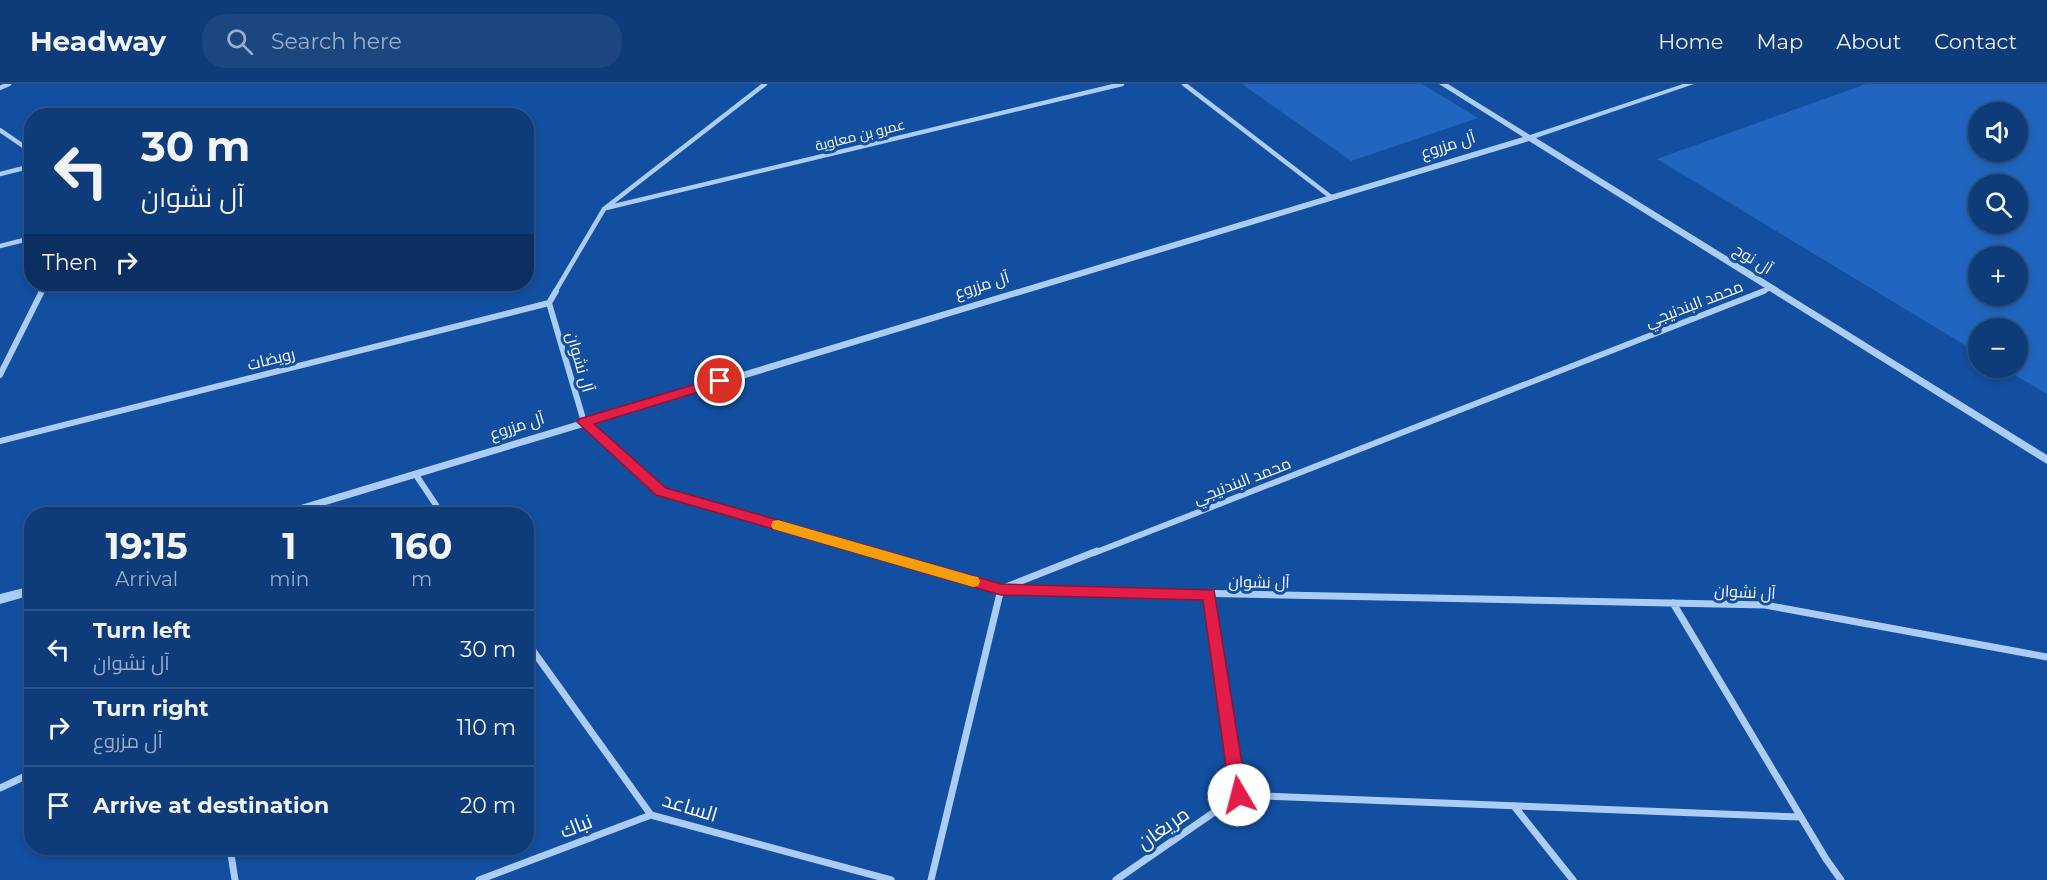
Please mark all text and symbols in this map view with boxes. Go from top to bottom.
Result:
search box [202,14,622,68]
text: Headway [30,24,166,58]
icon: search [223,25,256,58]
text: Search here [271,28,402,55]
text: Home [1658,29,1723,54]
text: Map [1756,29,1803,54]
text: About [1836,29,1901,54]
text: Contact [1934,29,2017,54]
map controls [1968,102,2028,378]
button: sound [1968,102,2028,162]
street label: عمرو بن معاوية [813,115,907,155]
text: 30 m [141,120,250,172]
street label: آل مزروع [1418,128,1479,164]
icon: left [42,132,120,210]
button: search [1968,174,2028,234]
text: آل نشوان [141,181,245,214]
street label: آل نوح [1729,240,1776,280]
icon: right [110,246,143,279]
button: + [1968,246,2028,306]
text: Then [42,249,98,276]
street label: آل مزروع [952,268,1013,304]
street label: محمد البندنيجي [1643,277,1747,335]
button: − [1968,318,2028,378]
street label: آل نشوان [561,330,598,395]
street label: رويضات [245,344,297,374]
pin [694,355,745,406]
icon: arrive [703,364,736,397]
street label: آل مزروع [487,409,548,445]
street label: محمد البندنيجي [1191,454,1295,512]
text: 19:15 [106,524,188,568]
text: 1 [282,524,296,568]
text: 160 [391,524,452,568]
text: Arrival [115,567,178,591]
text: min [269,567,309,591]
text: m [411,567,432,591]
street label: آل نشوان [1228,572,1291,593]
street label: آل نشوان [1714,581,1777,604]
text: Turn left [93,617,191,644]
icon: left [42,633,75,666]
text: 30 m [460,636,516,663]
text: آل نشوان [93,651,170,675]
text: Turn right [93,695,208,722]
icon: right [42,711,75,744]
text: 110 m [456,714,516,741]
text: آل مزروع [93,729,163,753]
position arrow [1207,763,1271,827]
street label: الساعد [659,787,721,827]
icon: arrive [42,789,75,822]
text: Arrive at destination [93,792,329,819]
text: 20 m [460,792,516,819]
street label: مريغان [1132,802,1194,855]
street label: نباك [556,809,596,843]

